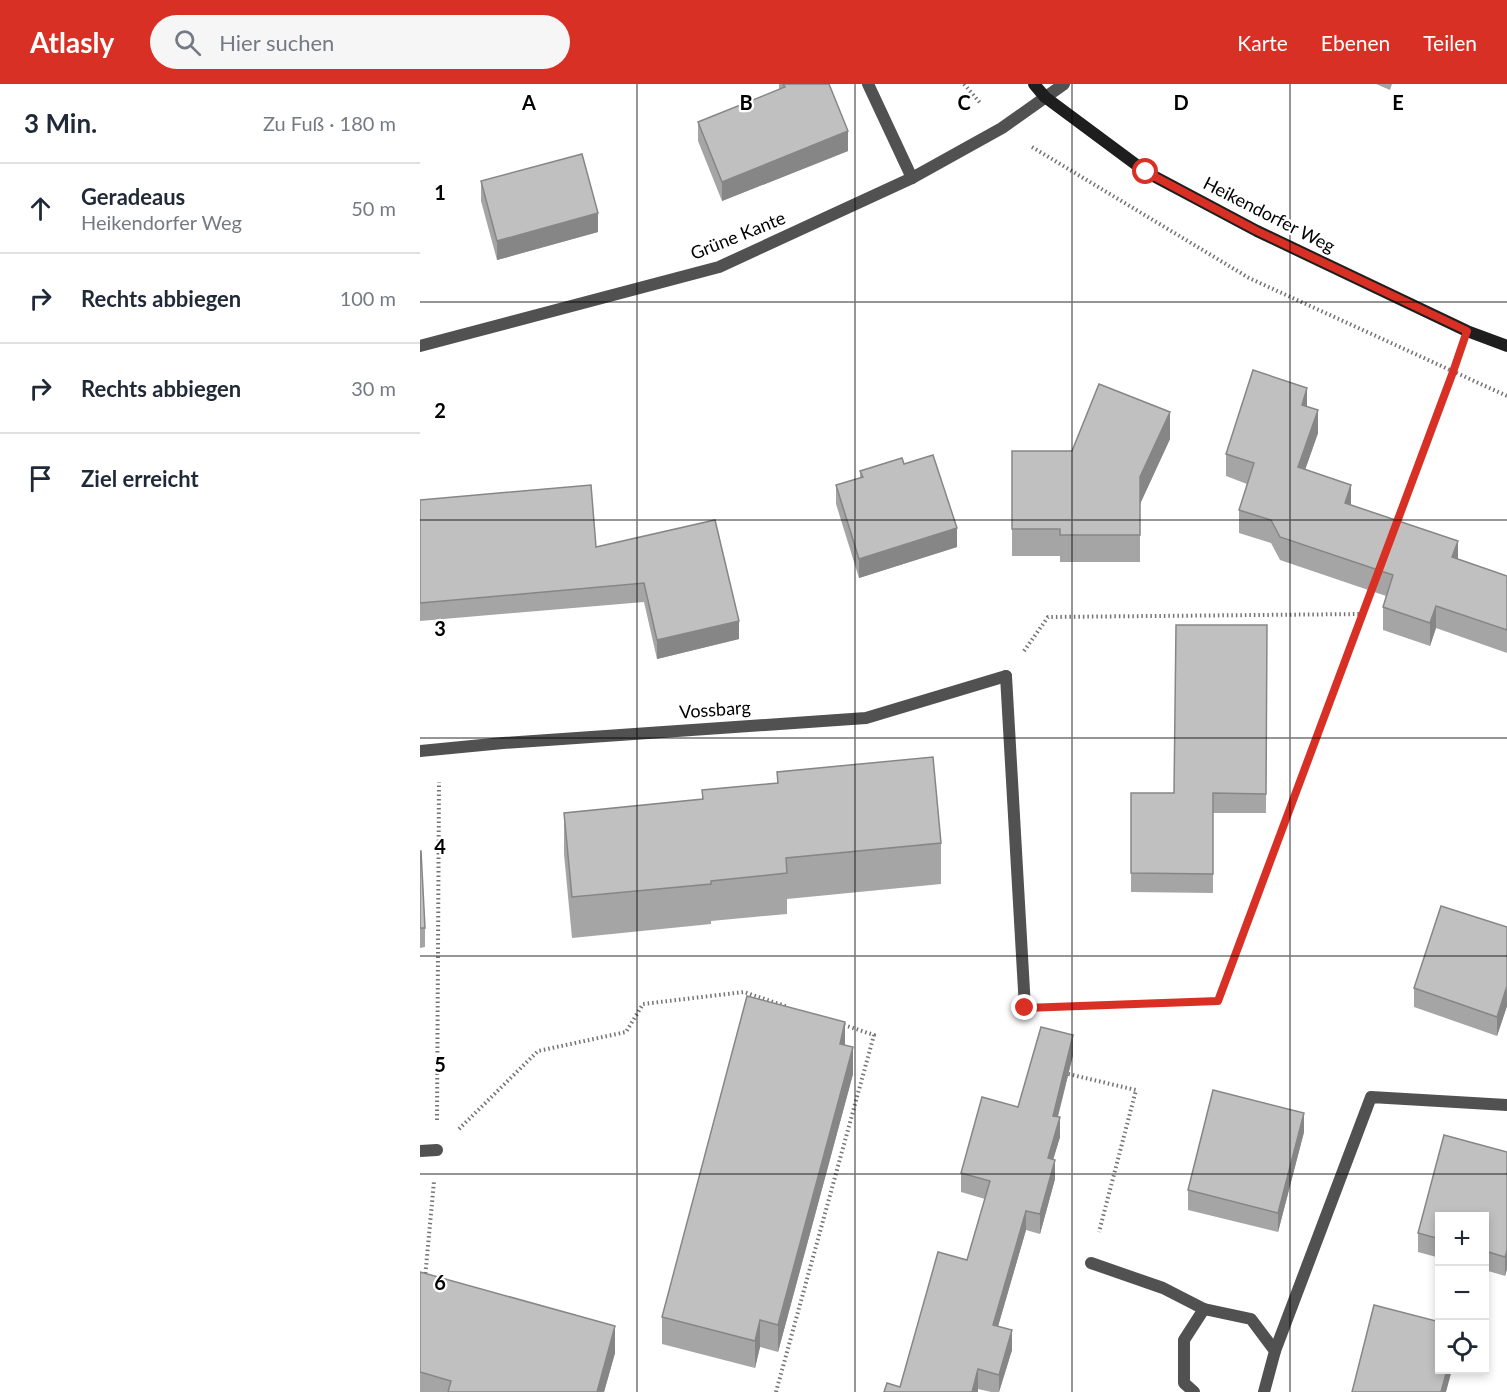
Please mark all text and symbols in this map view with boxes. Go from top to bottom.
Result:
search box [150,15,570,69]
text: Atlasly [30,25,114,59]
icon: search [171,26,204,59]
text: Hier suchen [219,29,334,56]
text: Karte [1237,30,1288,55]
text: Ebenen [1321,30,1390,55]
text: Teilen [1423,30,1477,55]
text: A [521,90,536,114]
text: B [739,90,753,114]
text: C [957,90,971,114]
text: D [1173,90,1189,114]
text: E [1392,90,1404,114]
text: 3 Min. [24,107,97,139]
text: Zu Fuß · 180 m [263,111,396,135]
route start [1132,158,1158,184]
street label: Heikendorfer Weg [1200,171,1339,257]
text: 1 [434,180,446,204]
text: Geradeaus [81,183,185,210]
icon: ahead [24,192,57,225]
text: 50 m [351,196,396,220]
street label: Grüne Kante [687,206,788,264]
text: Heikendorfer Weg [81,210,242,234]
icon: right [24,282,57,315]
text: Rechts abbiegen [81,285,241,312]
text: 100 m [340,286,396,310]
icon: right [24,372,57,405]
text: Rechts abbiegen [81,375,241,402]
text: 30 m [351,376,396,400]
text: 2 [434,398,446,422]
icon: arrive [24,462,57,495]
text: Ziel erreicht [81,465,199,492]
text: 3 [434,616,446,640]
street label: Vossbarg [679,696,751,722]
text: 4 [434,834,446,858]
route end [1011,994,1037,1020]
text: 5 [434,1052,446,1076]
map controls [1435,1212,1489,1374]
button: + [1435,1212,1489,1266]
button: − [1435,1266,1489,1320]
text: 6 [434,1270,446,1294]
button: locate [1435,1320,1489,1374]

